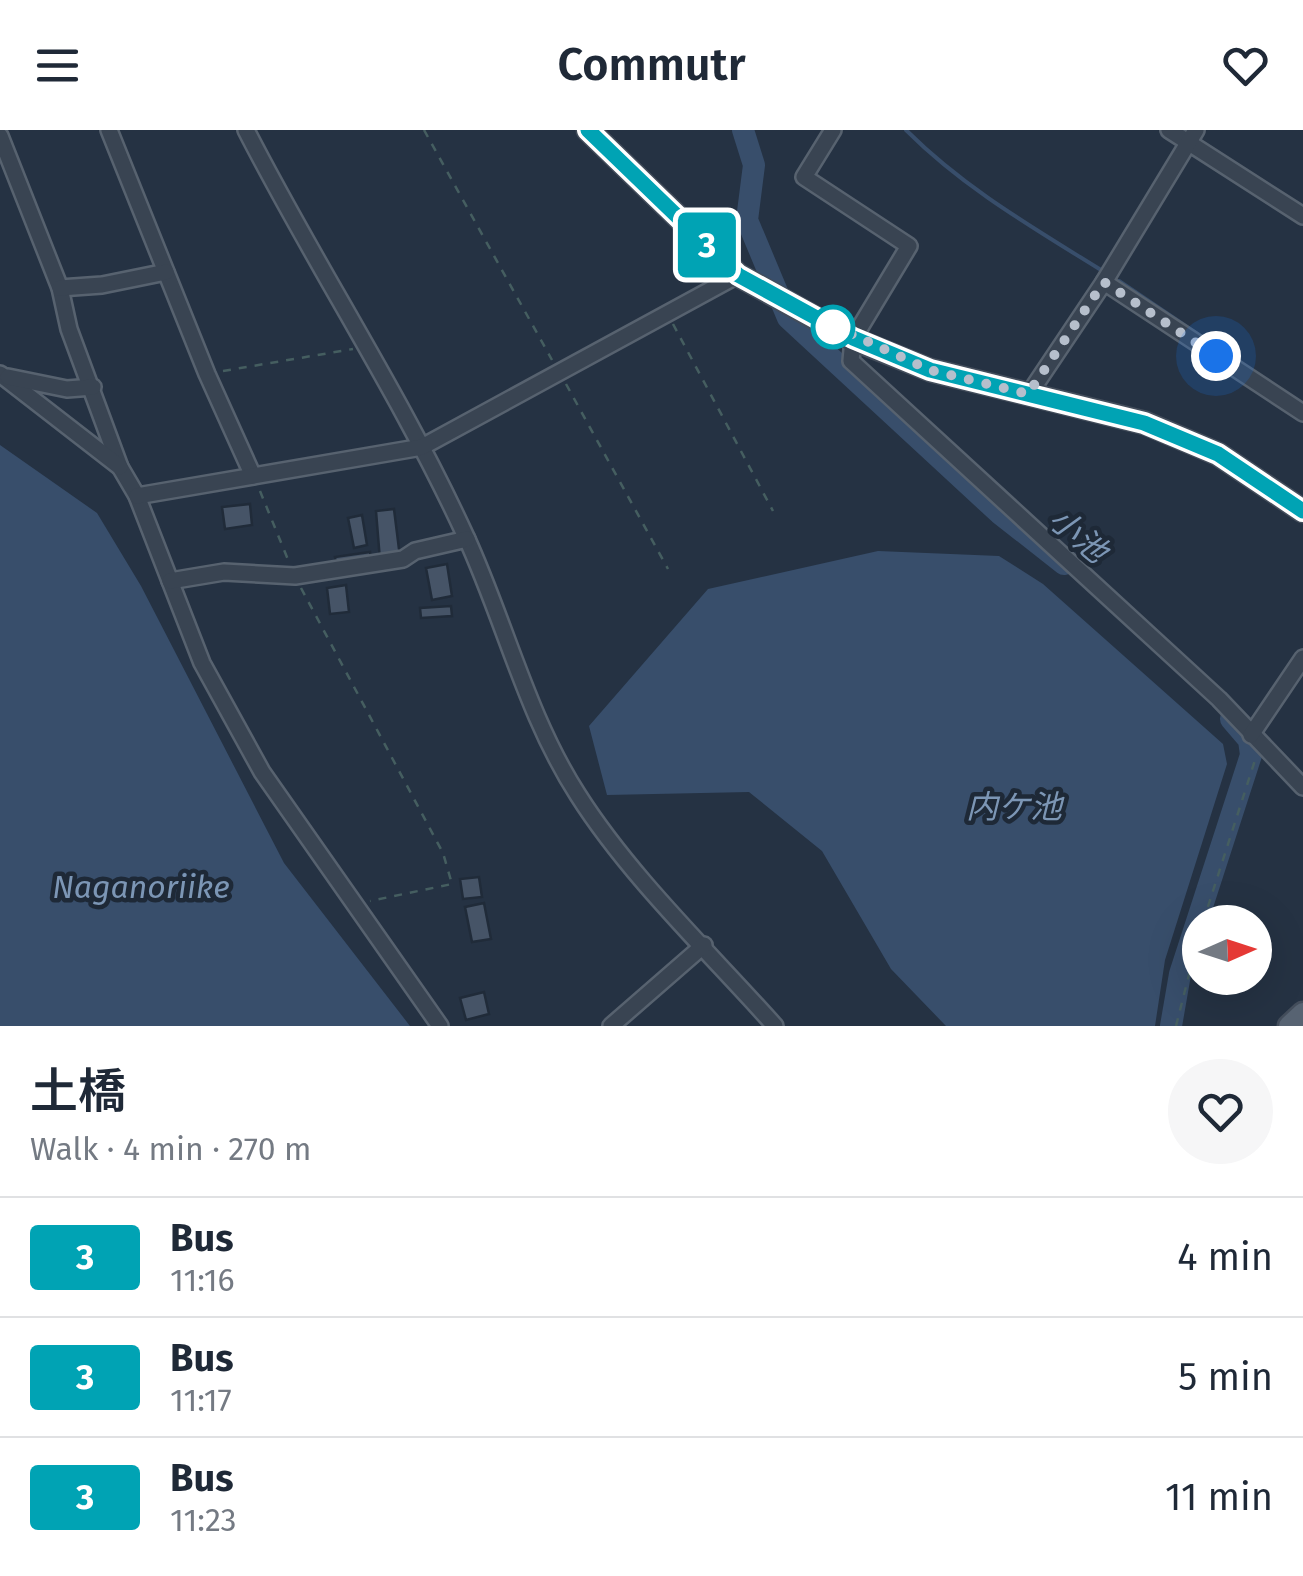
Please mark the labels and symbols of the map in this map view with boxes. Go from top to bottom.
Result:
line badge: 3 [674,212,740,278]
unlabelled marker [812,306,854,348]
your location [1191,331,1241,381]
water label: 小池 [1041,500,1117,572]
water label: 内ケ池 [966,788,1065,826]
water label: Naganoriike [52,868,230,906]
north arrow [1182,905,1272,995]

